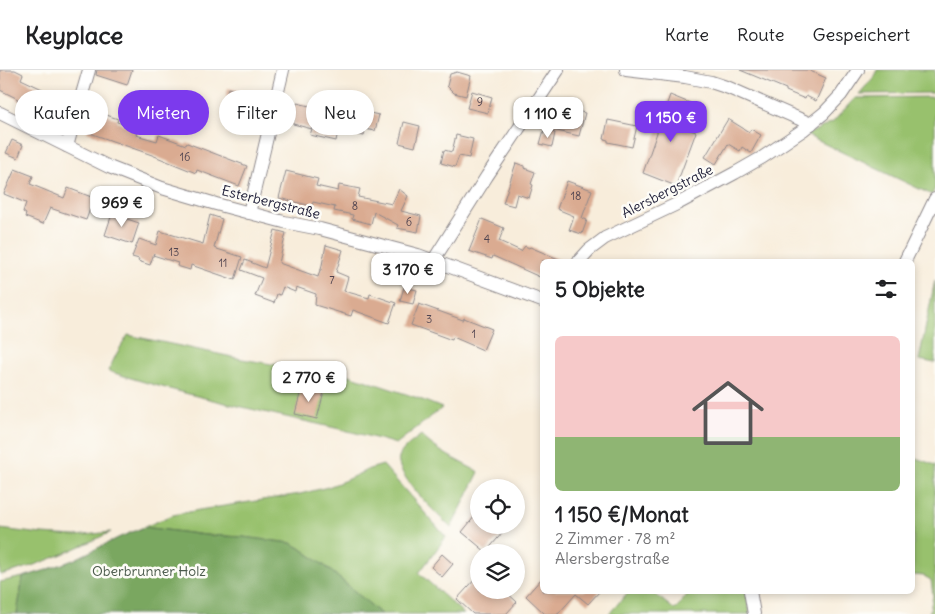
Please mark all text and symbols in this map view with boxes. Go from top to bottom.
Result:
text: Keyplace [25,20,123,50]
text: Karte [665,23,709,46]
text: Route [737,23,784,46]
text: Gespeichert [812,23,910,46]
chip: Kaufen [15,90,108,135]
chip: Mieten [118,90,209,135]
chip: Filter [219,90,296,135]
chip: Neu [306,90,374,135]
house number: 9 [477,95,483,109]
pin: 1 110 € [502,97,594,139]
pin: 1 150 € [625,100,717,143]
text: 1 110 € [524,103,572,123]
text: 1 150 € [646,107,696,127]
house number: 16 [180,150,190,164]
street label: Alersbergstraße [618,160,716,222]
street label: Esterbergstraße [220,181,322,223]
pin: 969 € [87,186,157,228]
house number: 18 [571,189,581,203]
text: 969 € [101,192,143,212]
house number: 8 [352,199,358,213]
house number: 6 [406,215,412,229]
house number: 4 [484,232,490,246]
house number: 13 [169,245,179,259]
pin: 3 170 € [362,252,454,295]
house number: 11 [219,256,227,270]
text: 3 170 € [382,259,434,279]
house number: 7 [329,273,335,287]
icon: filters [872,275,900,303]
text: 5 Objekte [555,276,645,303]
house number: 3 [426,312,432,326]
house number: 1 [472,327,476,341]
pin: 2 770 € [263,360,355,403]
text: 2 770 € [283,367,335,387]
icon: home [683,368,773,458]
map controls [470,479,525,599]
button: locate [470,479,525,534]
text: 1 150 €/Monat [555,501,689,528]
text: 2 Zimmer · 78 m² [555,528,676,548]
button: layers [470,544,525,599]
text: Alersbergstraße [555,548,670,568]
park label: Oberbrunner Holz [92,562,206,580]

